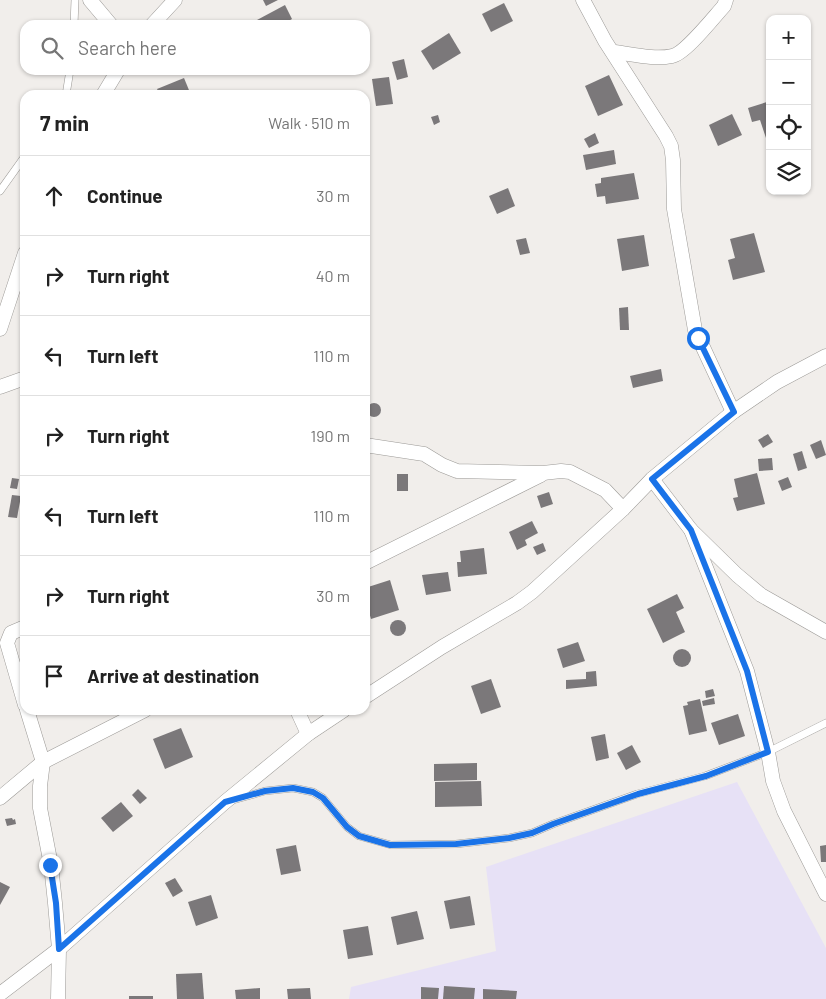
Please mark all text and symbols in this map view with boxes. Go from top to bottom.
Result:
map controls [766,15,811,195]
button: + [766,15,811,60]
search box [20,20,370,75]
icon: search [38,34,66,62]
text: Search here [78,36,177,59]
button: − [766,60,811,105]
button: locate [766,105,811,150]
text: 7 min [40,110,89,135]
text: Walk · 510 m [268,113,350,132]
button: layers [766,150,811,195]
icon: ahead [40,182,68,210]
text: Continue [87,184,163,207]
text: 30 m [316,186,350,205]
icon: right [40,262,68,290]
text: Turn right [87,264,169,287]
text: 40 m [316,266,350,285]
route start [687,327,710,350]
icon: left [40,342,68,370]
text: Turn left [87,344,158,367]
text: 110 m [313,346,350,365]
icon: right [40,422,68,450]
text: Turn right [87,424,169,447]
text: 190 m [311,426,350,445]
icon: left [40,502,68,530]
text: Turn left [87,504,158,527]
text: 110 m [313,506,350,525]
icon: right [40,582,68,610]
text: Turn right [87,584,169,607]
text: 30 m [316,586,350,605]
icon: arrive [40,662,68,690]
text: Arrive at destination [87,664,259,687]
route end [39,854,62,877]

